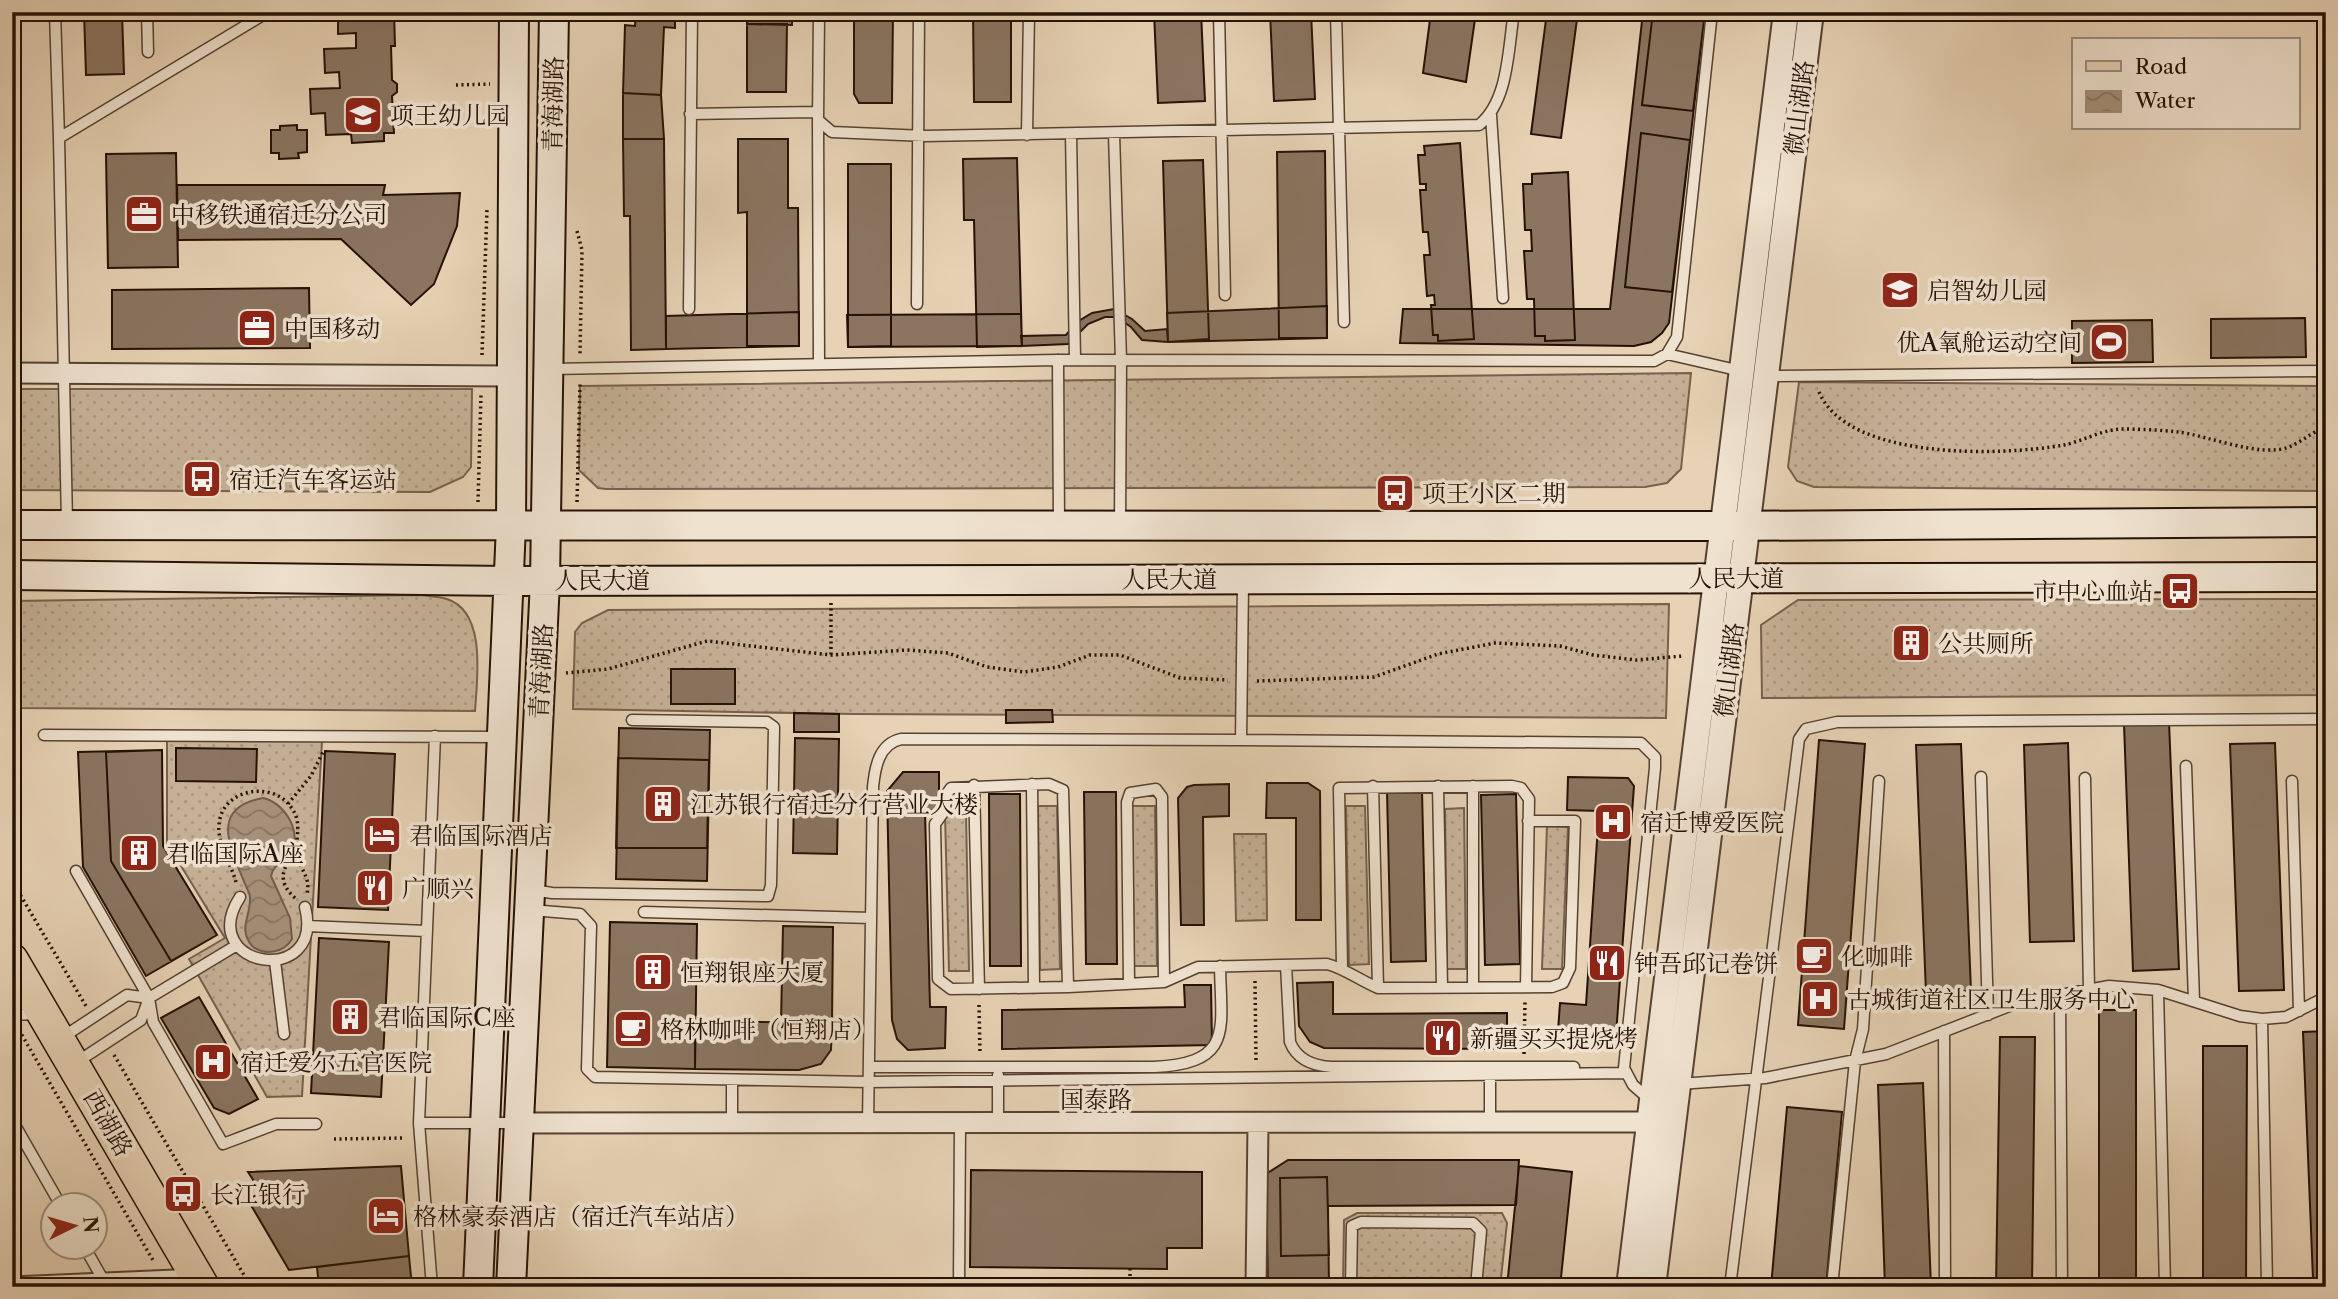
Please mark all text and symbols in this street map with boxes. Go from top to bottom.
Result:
legend [2072,38,2300,130]
text: Road [2135,54,2187,79]
street label: 青海湖路 [538,56,568,152]
street label: 微山湖路 [1779,59,1819,157]
text: Water [2134,88,2195,113]
school or university icon: 项王幼儿园 [342,94,384,136]
place label: 项王幼儿园 [390,101,510,130]
office icon: 中移铁通宿迁分公司 [123,193,165,235]
place label: 中移铁通宿迁分公司 [171,200,387,229]
school or university icon: 启智幼儿园 [1879,269,1921,311]
place label: 启智幼儿园 [1927,276,2047,305]
office icon: 中国移动 [236,307,278,349]
place label: 中国移动 [284,314,380,343]
sports icon: 优A氧舱运动空间 [2088,321,2130,363]
place label: 优A氧舱运动空间 [1896,328,2082,357]
bus stop icon: 宿迁汽车客运站 [181,458,223,500]
place label: 宿迁汽车客运站 [229,465,397,494]
bus stop icon: 项王小区二期 [1374,472,1416,514]
place label: 项王小区二期 [1422,479,1566,508]
street label: 人民大道 [1688,564,1784,593]
street label: 人民大道 [1121,565,1217,594]
street label: 人民大道 [554,566,650,595]
bus stop icon: 市中心血站 [2159,570,2201,612]
place label: 市中心血站 [2033,577,2153,606]
street label: 微山湖路 [1709,621,1749,719]
street label: 青海湖路 [524,622,558,720]
building icon: 公共厕所 [1890,622,1932,664]
place label: 公共厕所 [1938,629,2034,658]
building icon: 江苏银行宿迁分行营业大楼 [642,783,684,825]
place label: 江苏银行宿迁分行营业大楼 [690,790,978,819]
hospital icon: 宿迁博爱医院 [1592,801,1634,843]
place label: 宿迁博爱医院 [1640,808,1784,837]
hotel icon: 君临国际酒店 [361,814,403,856]
place label: 君临国际酒店 [409,821,553,850]
building icon: 君临国际A座 [118,832,160,874]
place label: 君临国际A座 [166,839,304,868]
restaurant icon: 广顺兴 [354,867,396,909]
place label: 广顺兴 [402,874,474,903]
cafe icon: 化咖啡 [1793,935,1835,977]
restaurant icon: 钟吾邱记卷饼 [1586,942,1628,984]
place label: 化咖啡 [1841,942,1913,971]
place label: 钟吾邱记卷饼 [1634,949,1778,978]
building icon: 恒翔银座大厦 [632,951,674,993]
place label: 恒翔银座大厦 [680,958,824,987]
hospital icon: 古城街道社区卫生服务中心 [1799,978,1841,1020]
place label: 古城街道社区卫生服务中心 [1847,985,2135,1014]
building icon: 君临国际C座 [329,996,371,1038]
place label: 君临国际C座 [377,1003,516,1032]
cafe icon: 格林咖啡（恒翔店） [612,1008,654,1050]
place label: 格林咖啡（恒翔店） [660,1015,876,1044]
restaurant icon: 新疆买买提烧烤 [1422,1017,1464,1059]
place label: 新疆买买提烧烤 [1470,1024,1638,1053]
hospital icon: 宿迁爱尔五官医院 [192,1041,234,1083]
place label: 宿迁爱尔五官医院 [240,1048,432,1077]
street label: 西湖路 [77,1085,139,1161]
street label: 国泰路 [1060,1085,1132,1114]
bus stop icon: 长江银行 [162,1173,204,1215]
place label: 长江银行 [210,1180,306,1209]
north arrow [38,1190,108,1260]
hotel icon: 格林豪泰酒店（宿迁汽车站店） [365,1195,407,1237]
place label: 格林豪泰酒店（宿迁汽车站店） [413,1202,749,1231]
text: N [78,1215,103,1234]

